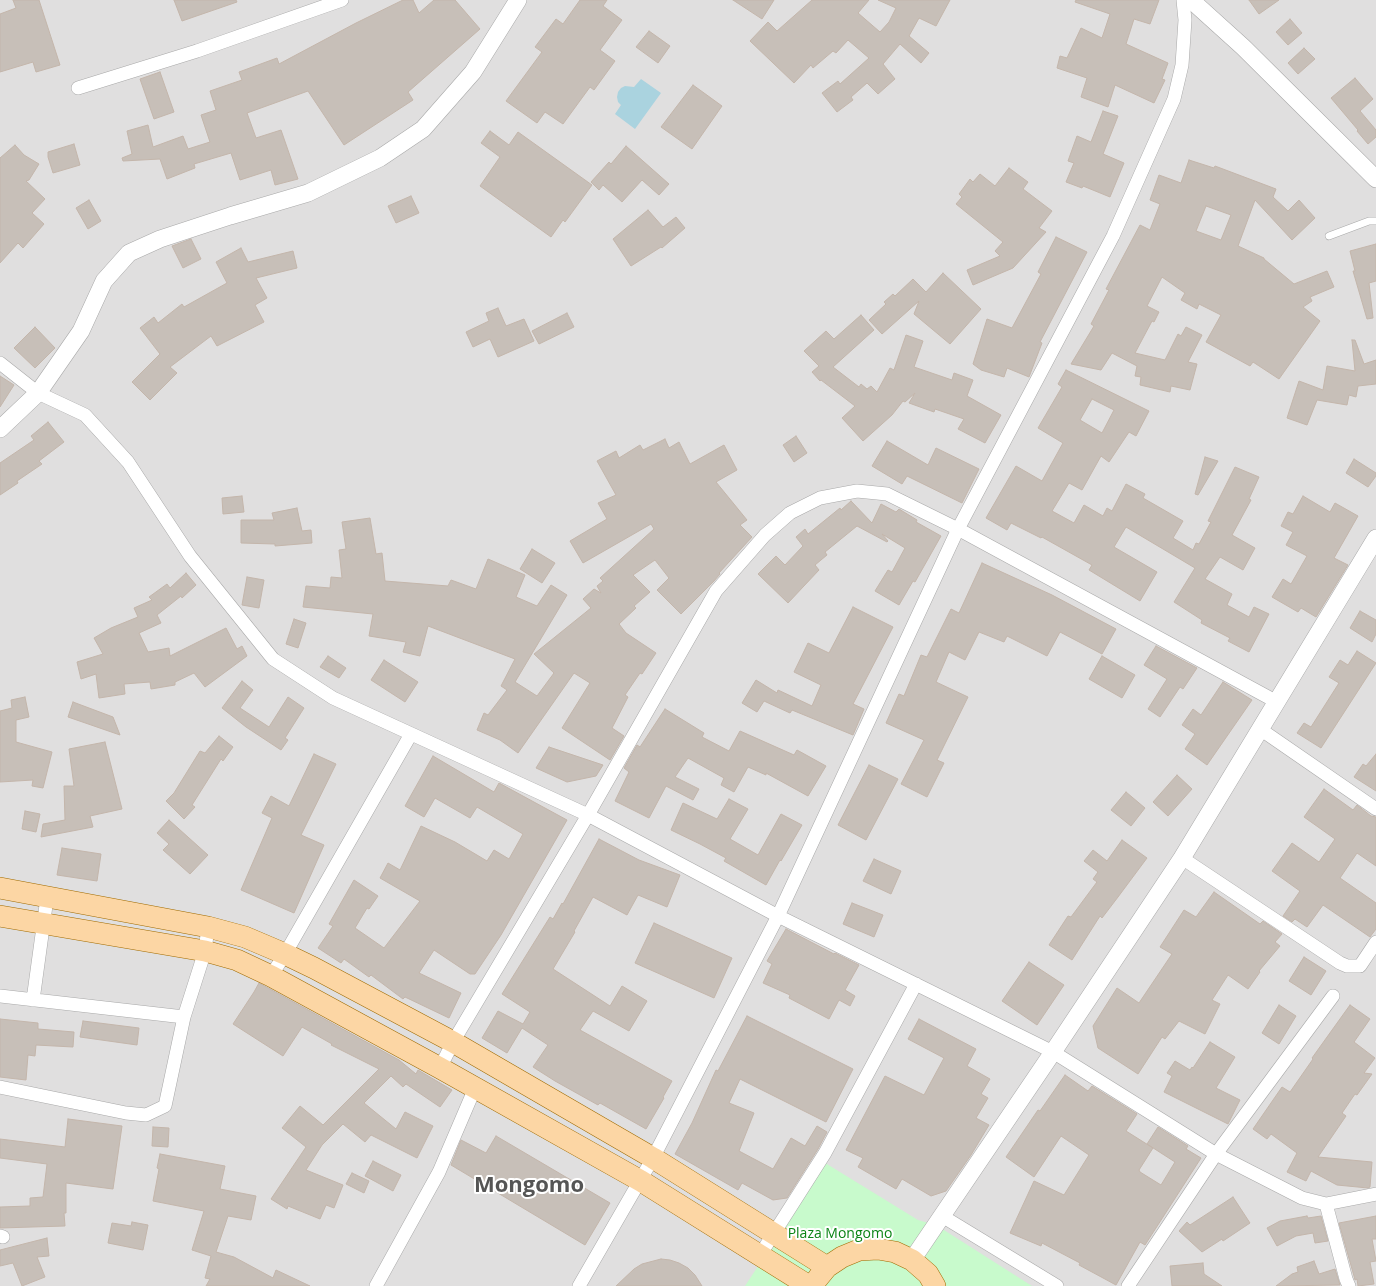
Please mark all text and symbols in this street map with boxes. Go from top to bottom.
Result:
district label: Mongomo [474,1173,584,1199]
park label: Plaza Mongomo [788,1226,892,1242]

